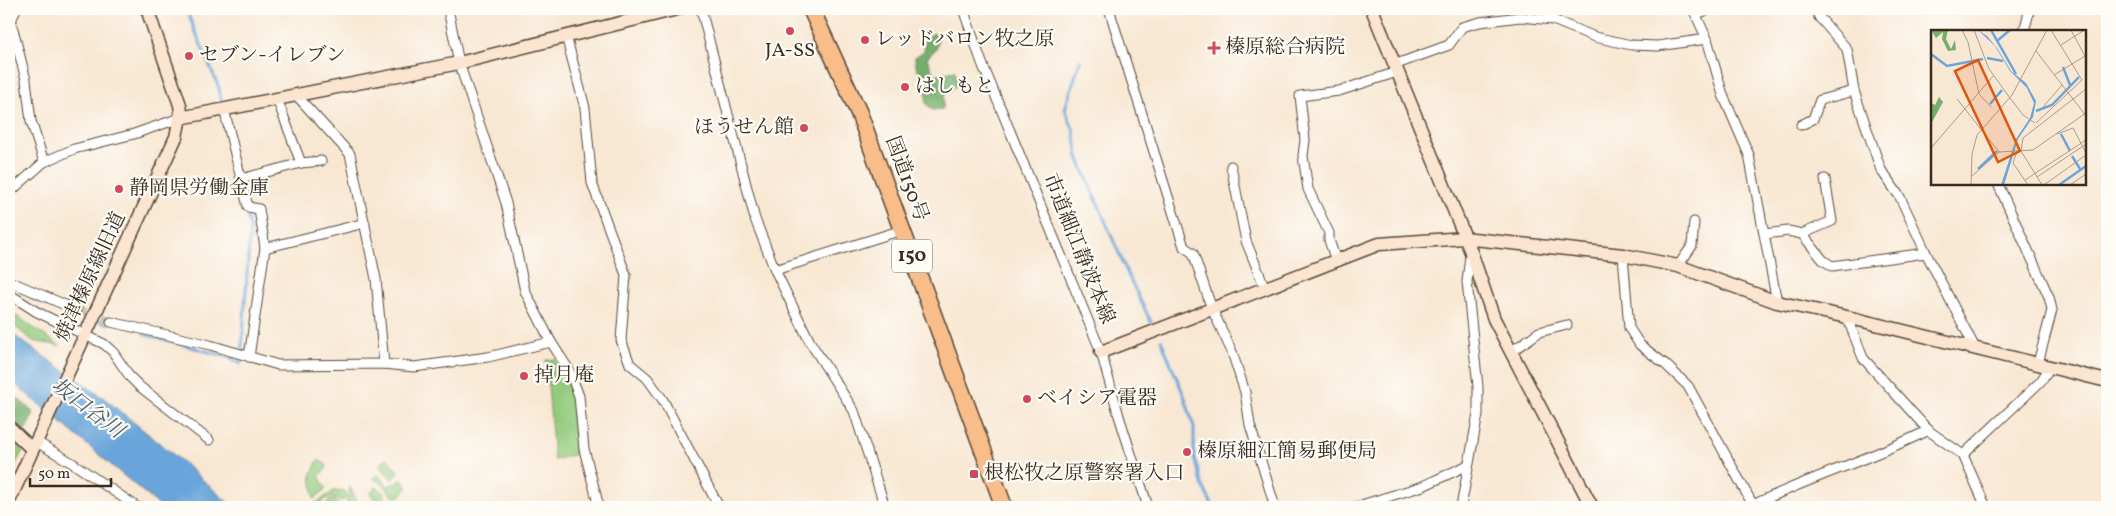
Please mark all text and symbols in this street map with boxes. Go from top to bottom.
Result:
marker: JA-SS [784,25,796,37]
place label: レッドバロン牧之原 [875,26,1054,54]
inset map [1931,30,2086,185]
marker: レッドバロン牧之原 [859,34,871,46]
place label: 榛原総合病院 [1225,34,1345,62]
place label: JA-SS [765,37,815,65]
marker: 榛原総合病院 [1207,41,1221,55]
place label: セブン-イレブン [199,42,346,70]
marker: セブン-イレブン [183,50,195,62]
place label: はしもと [915,73,995,101]
marker: はしもと [899,81,911,93]
place label: ほうせん館 [694,114,794,142]
marker: ほうせん館 [798,122,810,134]
street label: 国道150号 [878,132,934,226]
street label: 市道細江静波本線 [1035,170,1121,328]
place label: 静岡県労働金庫 [129,175,269,203]
marker: 静岡県労働金庫 [113,183,125,195]
street label: 焼津榛原線旧道 [49,208,133,346]
road number: 150 [892,240,932,272]
place label: 掉月庵 [534,362,594,390]
marker: 掉月庵 [518,370,530,382]
water label: 坂口谷川 [45,372,131,447]
place label: ベイシア電器 [1037,385,1157,413]
marker: ベイシア電器 [1021,393,1033,405]
place label: 榛原細江簡易郵便局 [1197,438,1377,466]
marker: 榛原細江簡易郵便局 [1181,446,1193,458]
scale bar [30,456,111,488]
place label: 根松牧之原警察署入口 [984,460,1184,488]
text: 50 m [38,464,70,485]
marker: 根松牧之原警察署入口 [968,468,980,480]

